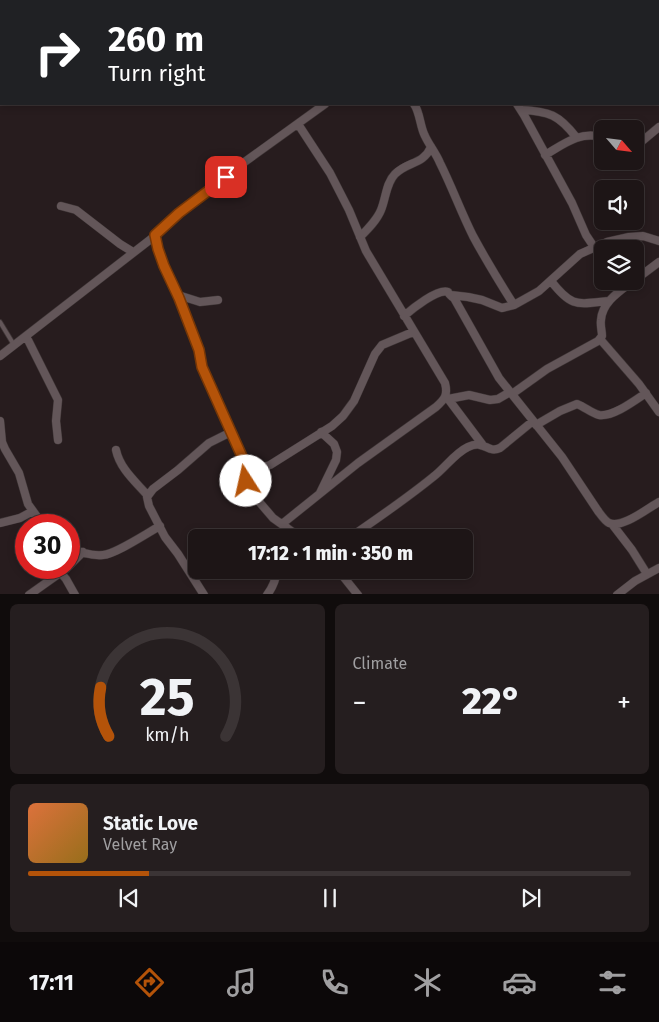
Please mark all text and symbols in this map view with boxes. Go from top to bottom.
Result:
text: 260 m [108,18,204,60]
icon: right [25,20,90,85]
text: Turn right [108,60,205,87]
north arrow [594,120,644,170]
map controls [594,120,644,290]
pin [205,156,247,198]
icon: arrive [212,163,240,191]
button: sound [594,180,644,230]
button: layers [594,240,644,290]
position arrow [219,454,271,506]
speed limit sign: 30 [15,514,80,579]
text: 17:12 · 1 min · 350 m [248,542,413,565]
text: Climate [353,654,407,673]
text: 25 [140,666,195,729]
text: 22° [462,678,522,724]
text: − [353,686,367,719]
text: + [617,686,631,719]
text: km/h [145,724,189,746]
text: Static Love [103,812,198,835]
text: Velvet Ray [103,835,177,854]
icon: previous [115,884,143,912]
icon: pause [316,884,344,912]
icon: next [517,884,545,912]
icon: directions [132,965,167,1000]
icon: music [224,965,259,1000]
icon: phone [317,965,352,1000]
icon: climate [410,965,445,1000]
icon: car [502,965,537,1000]
icon: filters [595,965,630,1000]
text: 17:11 [29,969,74,996]

